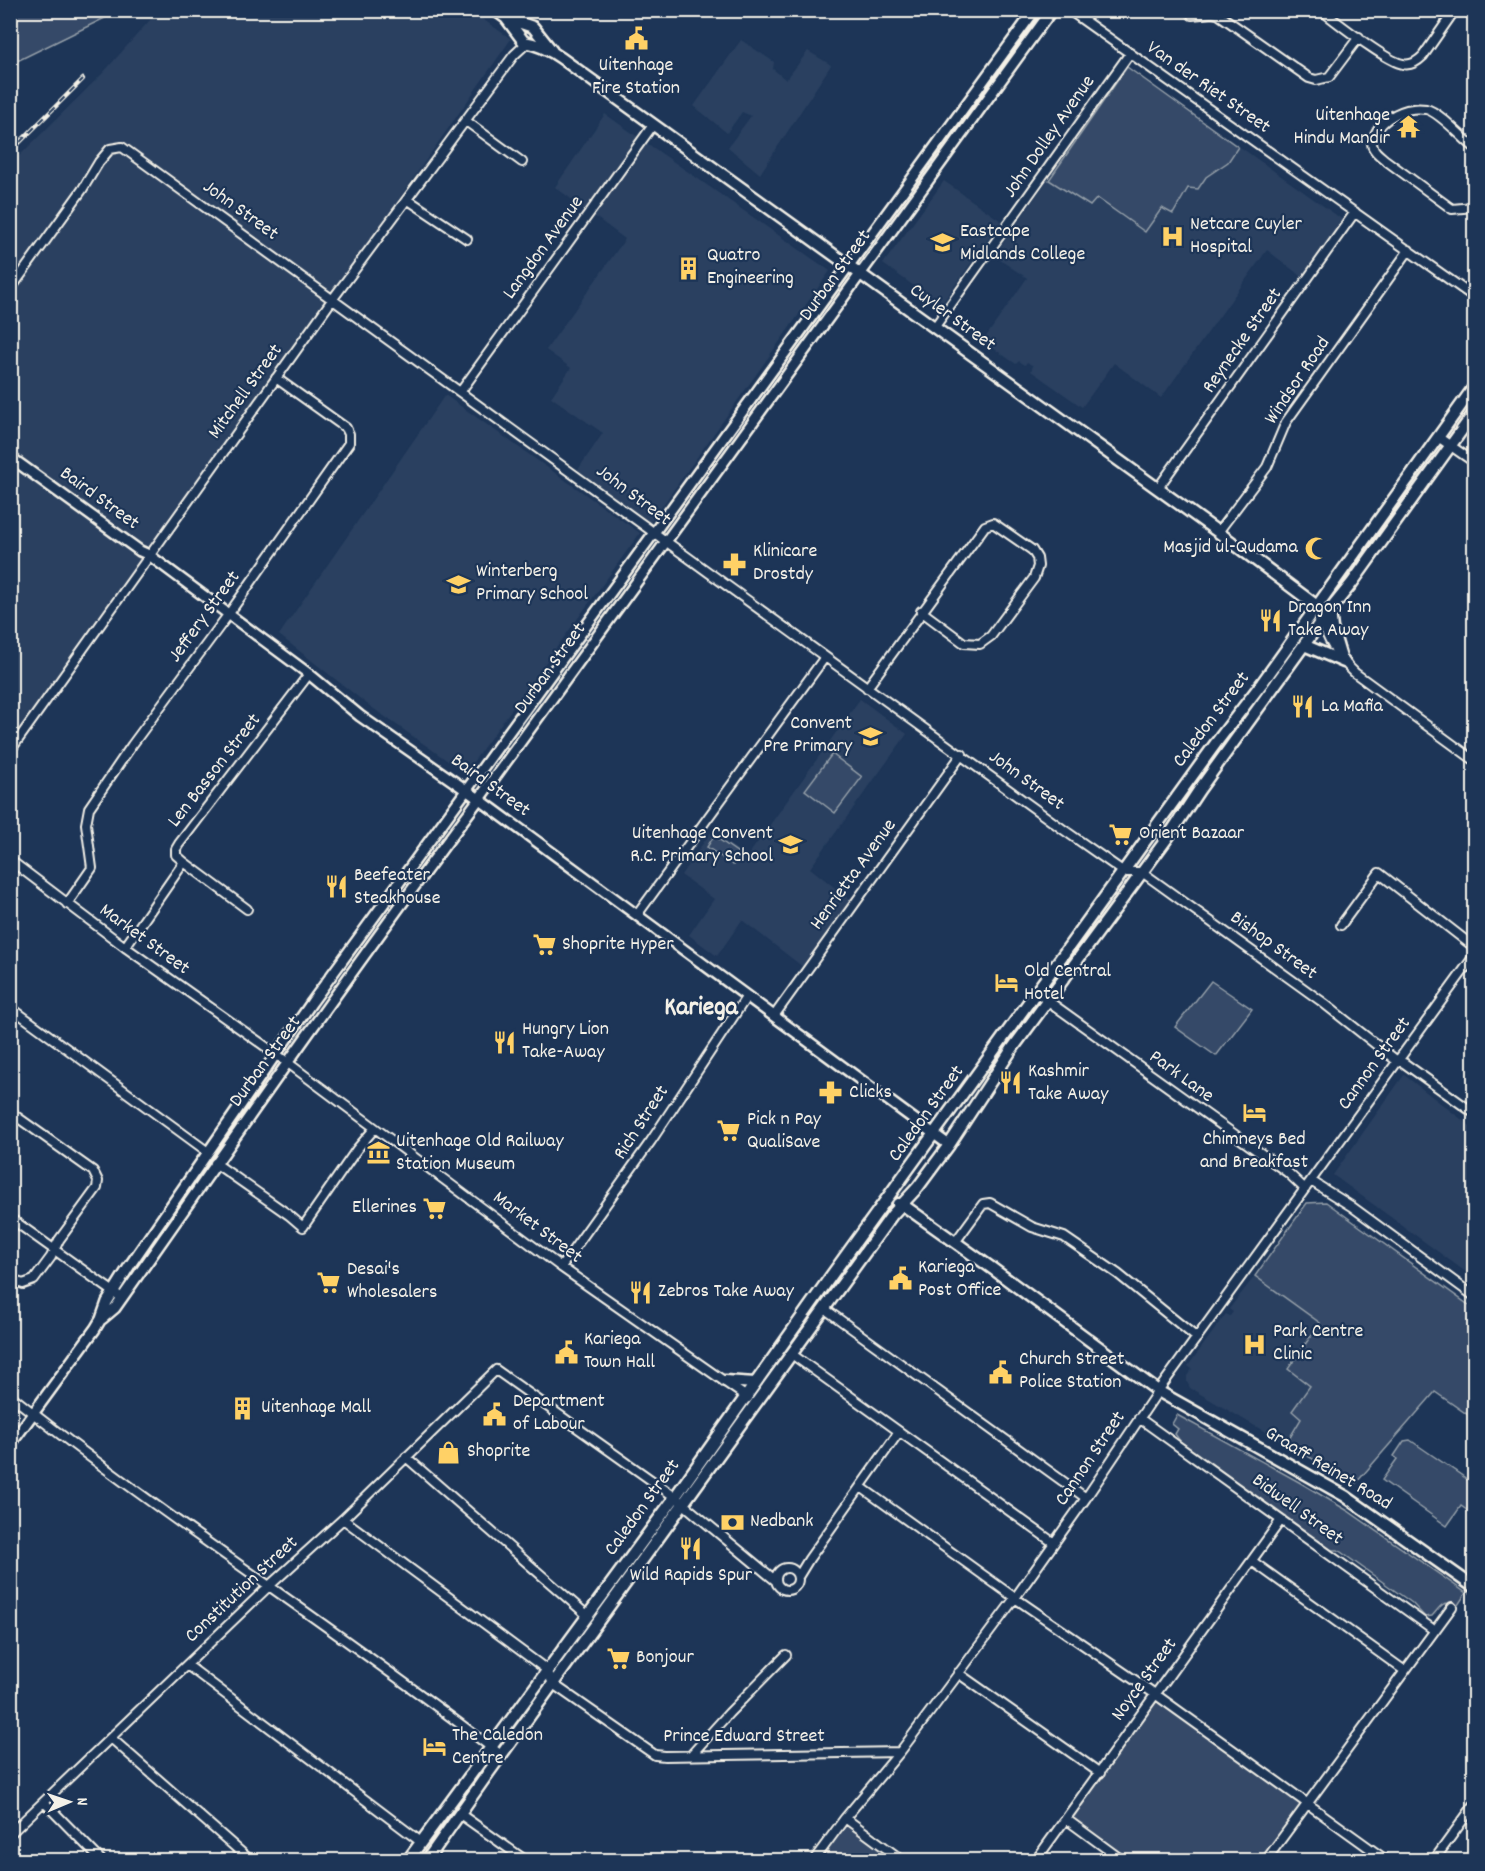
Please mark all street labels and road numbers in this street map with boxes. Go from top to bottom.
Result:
street label: Van der Riet Street [1140,35,1276,141]
street label: John Dolley Avenue [997,70,1103,204]
street label: John Street [196,174,284,248]
street label: Langdon Avenue [497,190,591,306]
street label: Durban Street [793,225,879,327]
street label: Cuyler Street [903,277,1001,359]
street label: Reynecke Street [1196,283,1290,399]
street label: Windsor Road [1258,332,1338,430]
street label: Mitchell Street [202,339,290,445]
street label: John Street [590,458,676,534]
street label: Baird Street [53,460,145,538]
street label: Jeffery Street [162,565,248,669]
street label: Durban Street [508,618,594,720]
street label: Caledon Street [1167,666,1257,774]
street label: Len Basson Street [162,708,268,834]
street label: John Street [982,744,1070,818]
street label: Baird Street [444,747,536,825]
street label: Henrietta Avenue [804,813,904,936]
street label: Market Street [93,897,195,983]
street label: Bishop Street [1223,905,1323,987]
street label: Durban Street [223,1011,309,1113]
street label: Cannon Street [1332,1012,1418,1116]
street label: Park Lane [1143,1044,1219,1110]
street label: Caledon Street [882,1060,972,1168]
street label: Rich Street [607,1080,677,1166]
street label: Market Street [486,1185,588,1271]
street label: Cannon Street [1049,1406,1133,1512]
street label: Graaff Reinet Road [1259,1420,1397,1518]
street label: Caledon Street [598,1454,688,1562]
street label: Bidwell Street [1246,1467,1348,1553]
street label: Constitution Street [179,1530,305,1650]
street label: Noyce Street [1105,1633,1185,1727]
street label: Prince Edward Street [663,1723,825,1751]

